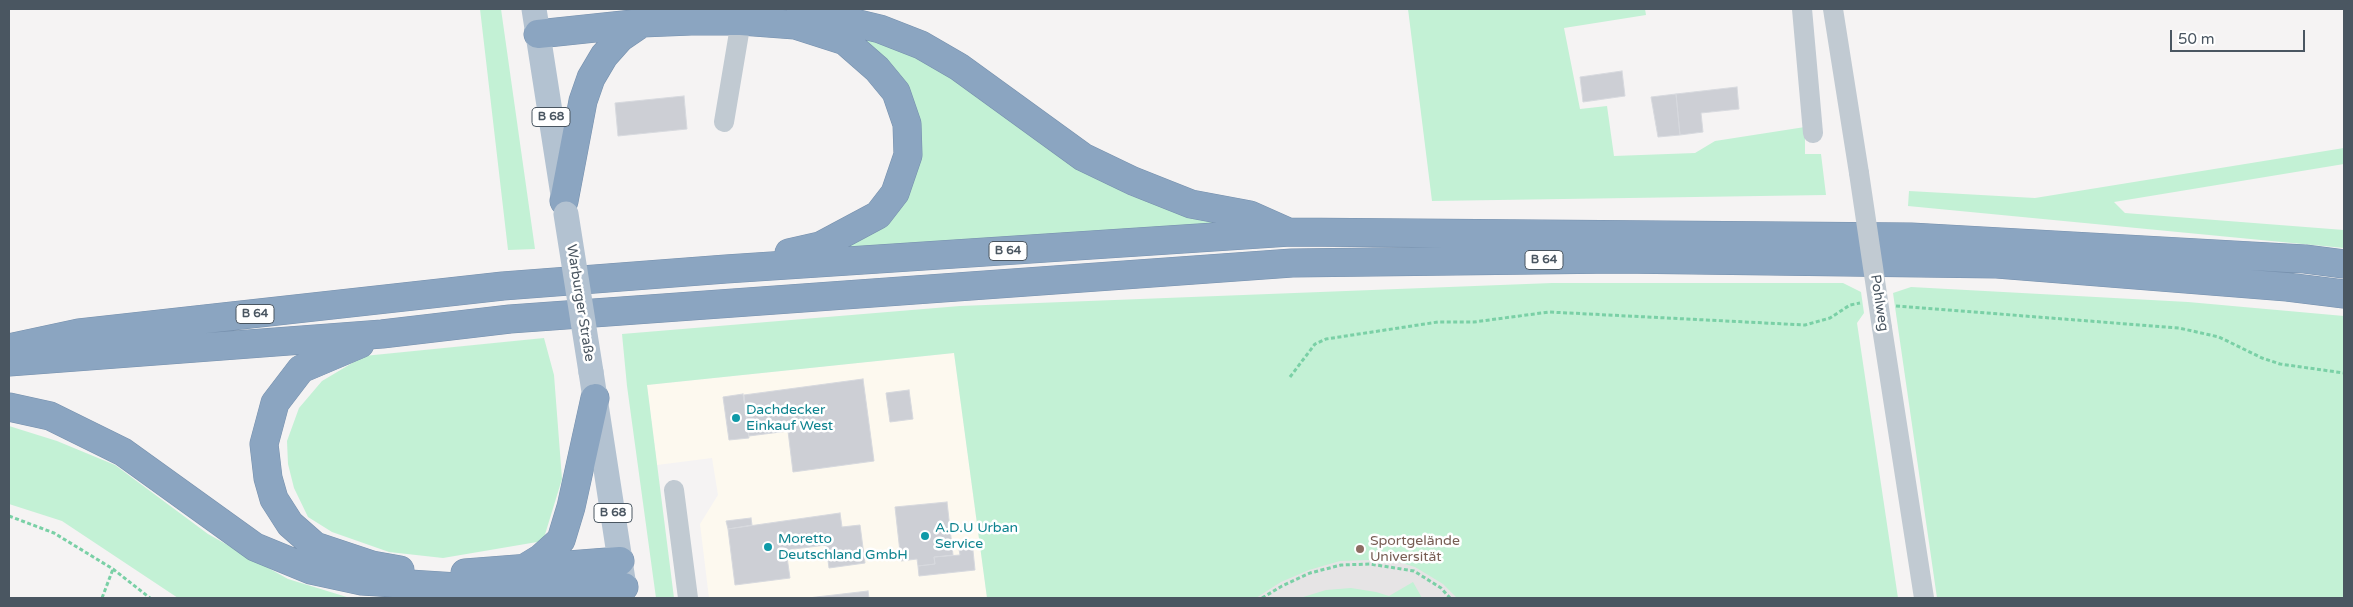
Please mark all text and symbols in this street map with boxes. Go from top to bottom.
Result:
scale bar [2173,20,2308,52]
text: 50 m [2178,30,2215,48]
road number: B 68 [532,108,570,126]
road number: B 64 [989,242,1027,260]
street label: Warburger Straße [562,243,598,363]
road number: B 64 [1525,250,1563,270]
street label: Pohlweg [1866,273,1892,333]
road number: B 64 [236,304,274,324]
place label: Dachdecker Einkauf West [746,402,833,434]
marker: Dachdecker Einkauf West [730,412,742,424]
road number: B 68 [594,503,632,522]
place label: A.D.U Urban Service [935,520,1018,552]
marker: A.D.U Urban Service [919,530,931,542]
place label: Moretto Deutschland GmbH [778,531,908,564]
place label: Sportgelände Universität [1370,533,1460,566]
marker: Moretto Deutschland GmbH [762,541,774,553]
marker: Sportgelände Universität [1354,543,1366,555]

